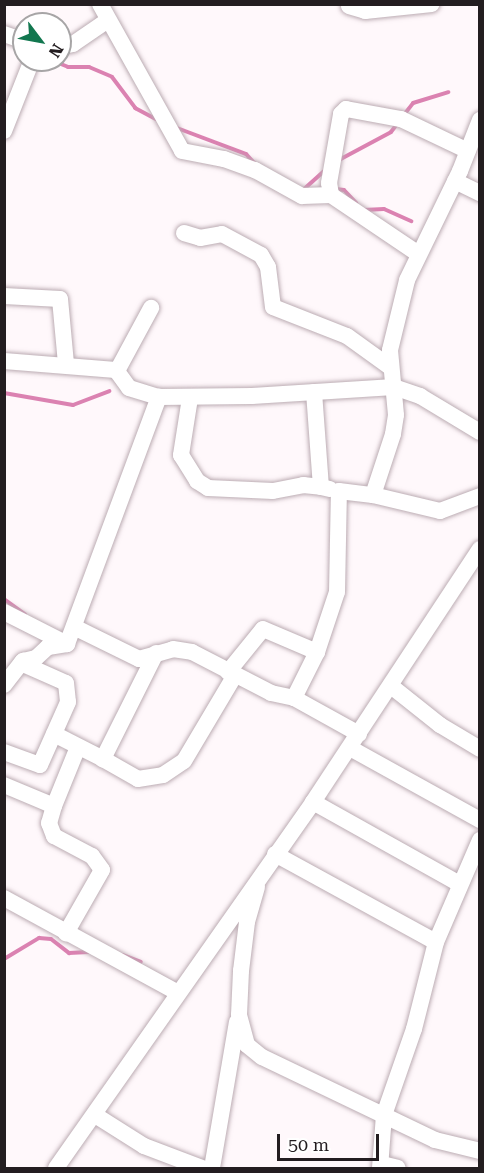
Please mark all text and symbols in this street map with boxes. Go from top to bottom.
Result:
north arrow [12,12,72,72]
text: N [45,40,67,61]
scale bar [280,1122,382,1160]
text: 50 m [288,1134,329,1155]

